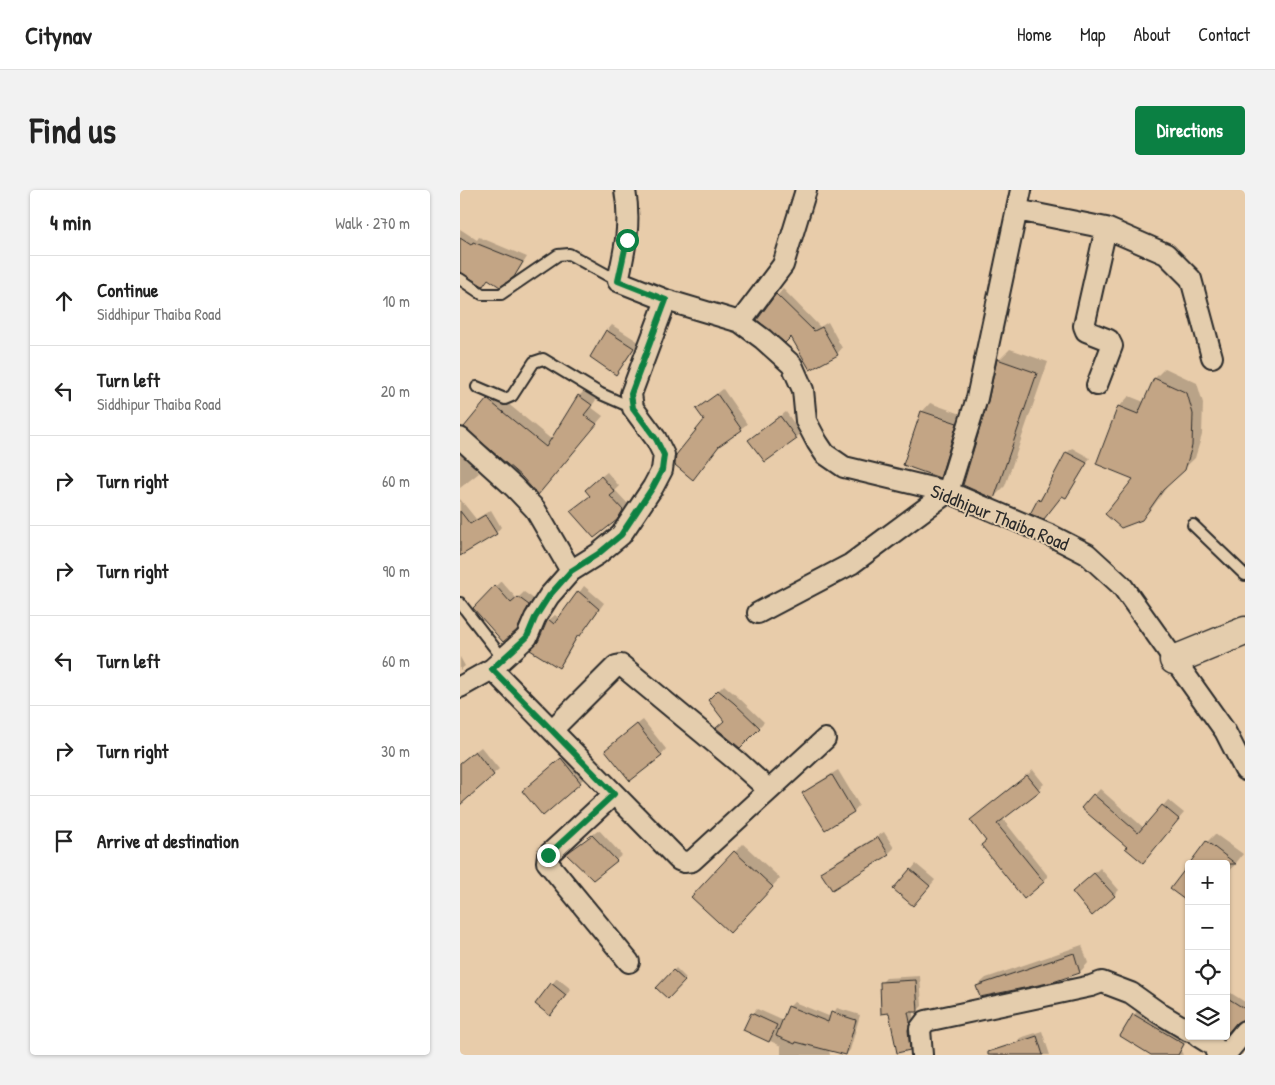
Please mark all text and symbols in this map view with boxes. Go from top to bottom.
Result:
text: Citynav [25,19,92,51]
text: Home [1017,22,1052,47]
text: Map [1080,22,1105,47]
text: About [1133,22,1170,47]
text: Contact [1198,22,1250,47]
button: Directions [1135,106,1245,155]
text: Find us [30,107,116,154]
text: 4 min [50,208,91,237]
text: Walk · 270 m [335,212,410,234]
route start [616,229,639,252]
text: Continue [97,277,158,303]
icon: ahead [50,287,78,315]
text: 10 m [382,290,410,312]
text: Siddhipur Thaiba Road [97,303,221,325]
text: Turn left [97,367,160,393]
icon: left [50,377,78,405]
text: 20 m [381,380,410,402]
text: Siddhipur Thaiba Road [97,393,221,415]
icon: right [50,467,78,495]
text: Turn right [97,468,168,494]
text: 60 m [382,470,410,492]
street label: Siddhipur Thaiba Road [927,477,1073,557]
icon: right [50,557,78,585]
text: Turn right [97,558,168,584]
text: 90 m [382,560,410,582]
icon: left [50,647,78,675]
text: Turn left [97,648,160,674]
text: 60 m [382,650,410,672]
icon: right [50,737,78,765]
text: Turn right [97,738,168,764]
text: 30 m [381,740,410,762]
icon: arrive [50,827,78,855]
text: Arrive at destination [97,828,239,854]
route end [537,844,560,867]
map controls [1185,860,1230,1040]
button: + [1185,860,1230,905]
button: − [1185,905,1230,950]
button: locate [1185,950,1230,995]
button: layers [1185,995,1230,1040]

